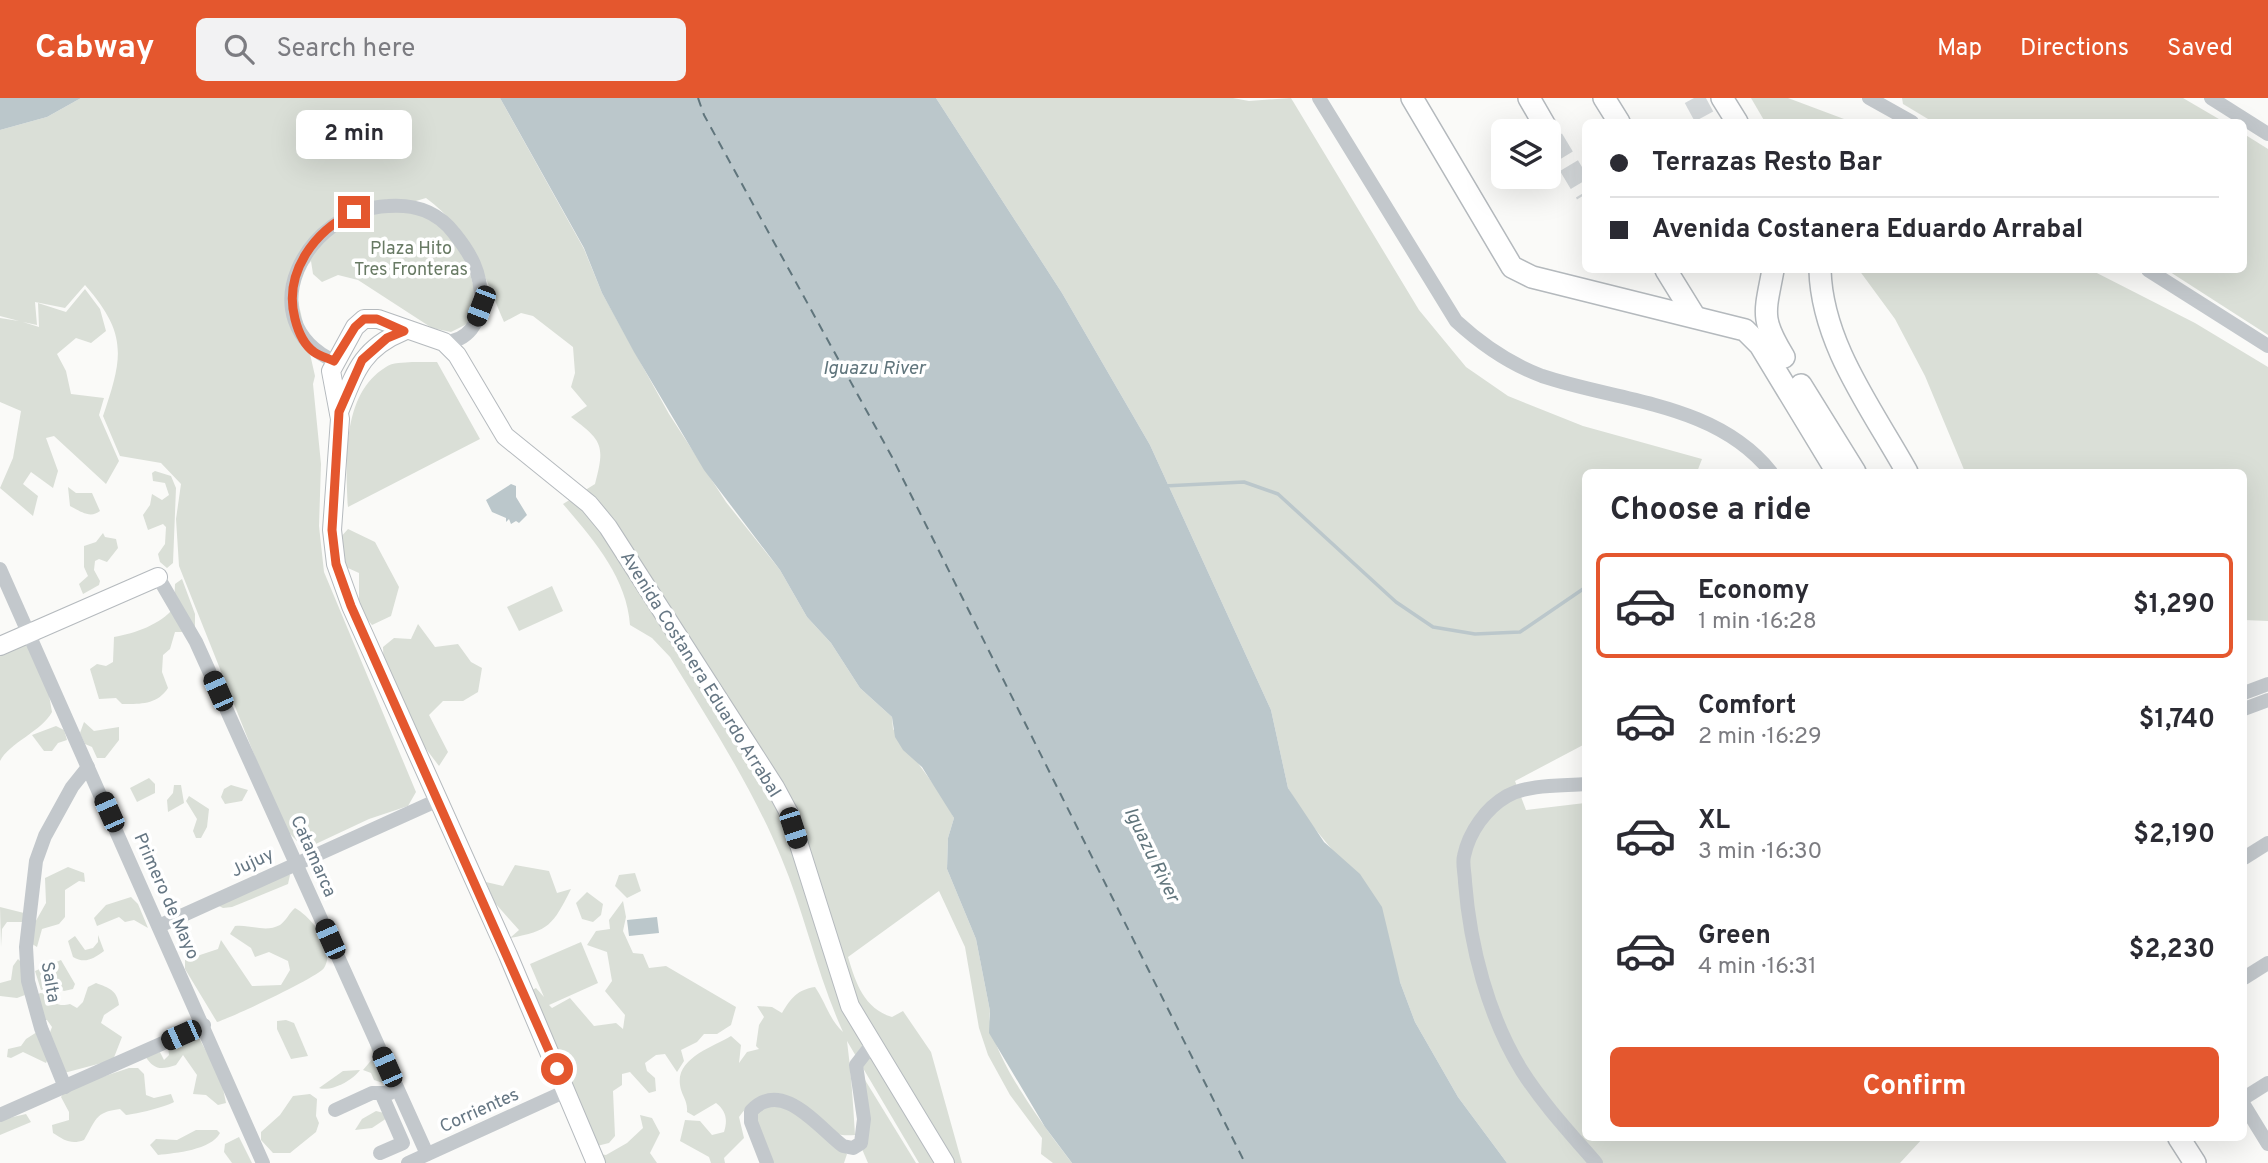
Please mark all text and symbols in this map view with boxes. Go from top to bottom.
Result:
search box [196,18,686,81]
text: Cabway [35,28,154,70]
icon: search [220,30,258,68]
text: Search here [276,33,415,66]
text: Map [1937,34,1982,64]
text: Directions [2020,34,2129,64]
text: Saved [2167,34,2233,64]
callout: 2 min [296,110,412,159]
map controls [1491,119,1561,189]
button: layers [1491,119,1561,189]
text: 2 min [324,120,384,149]
text: Terrazas Resto Bar [1652,147,1882,180]
route end [338,196,370,228]
text: Avenida Costanera Eduardo Arrabal [1652,214,2083,247]
park label: Plaza Hito Tres Fronteras [354,238,468,282]
car [464,283,499,329]
water label: Iguazu River [823,357,927,381]
text: Choose a ride [1610,491,1811,531]
street label: Avenida Costanera Eduardo Arrabal [614,547,785,802]
icon: car [1614,574,1677,637]
text: Economy [1698,575,1809,608]
text: $1,290 [2133,589,2215,622]
text: 1 min · 16:28 [1698,608,1817,637]
car [200,668,237,714]
icon: car [1614,689,1677,752]
text: Comfort [1698,690,1796,723]
text: $1,740 [2139,704,2215,737]
text: 2 min · 16:29 [1698,723,1822,752]
car [91,789,128,835]
water label: Iguazu River [1118,804,1185,908]
icon: car [1614,804,1677,867]
car [777,805,810,851]
text: XL [1698,805,1730,838]
street label: Catamarca [284,812,341,901]
text: $2,190 [2133,819,2215,852]
street label: Primero de Mayo [127,830,204,963]
text: 3 min · 16:30 [1698,838,1822,867]
street label: Jujuy [227,843,278,883]
car [312,916,349,962]
icon: car [1614,919,1677,982]
text: Green [1698,920,1771,953]
text: $2,230 [2129,934,2215,967]
text: 4 min · 16:31 [1698,953,1817,982]
street label: Salta [35,960,64,1004]
car [158,1017,205,1053]
car [369,1044,406,1090]
button: Confirm [1610,1047,2219,1127]
route start [541,1053,573,1085]
street label: Corrientes [436,1084,523,1139]

